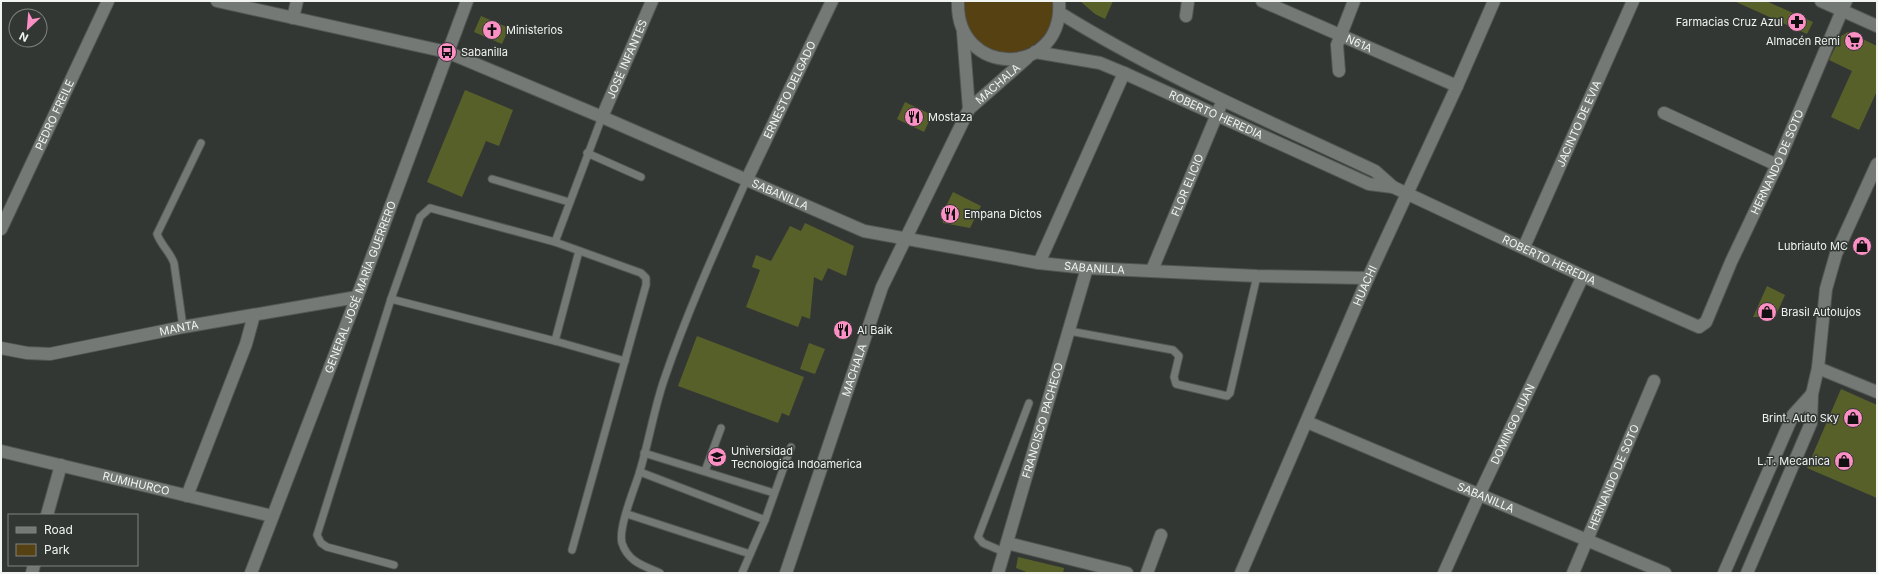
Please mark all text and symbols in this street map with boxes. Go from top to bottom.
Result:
north arrow [8,8,48,48]
pharmacy icon: Farmacias Cruz Azul [1786,11,1808,33]
place label: Farmacias Cruz Azul [1676,15,1783,29]
street label: JOSÉ INFANTES [604,17,650,101]
church icon: Ministerios [481,19,503,41]
place label: Ministerios [506,23,563,37]
text: N [17,29,30,45]
supermarket icon: Almacén Remi [1843,30,1865,52]
street label: N61A [1344,32,1375,55]
place label: Almacén Remi [1766,34,1840,48]
street label: ERNESTO DELGADO [760,39,819,141]
bus stop icon: Sabanilla [436,41,458,63]
place label: Sabanilla [461,45,508,59]
street label: MACHALA [972,60,1023,107]
street label: PEDRO FREILE [32,77,77,152]
street label: JACINTO DE EVIA [1553,78,1604,169]
street label: ROBERTO HEREDIA [1167,87,1266,142]
restaurant icon: Mostaza [903,106,925,128]
street label: HERNANDO DE SOTO [1748,107,1807,217]
place label: Mostaza [928,110,972,124]
street label: FLOR ELICIO [1168,152,1207,218]
street label: SABANILLA [750,176,811,213]
street label: GENERAL JOSÉ MARÍA GUERRERO [321,199,399,375]
restaurant icon: Empana Dictos [939,203,961,225]
place label: Empana Dictos [964,207,1042,221]
street label: ROBERTO HEREDIA [1500,232,1598,288]
shop icon: Lubriauto MC [1851,235,1873,257]
place label: Lubriauto MC [1778,239,1848,253]
street label: SABANILLA [1063,259,1126,277]
street label: HUACHI [1350,263,1380,308]
shop icon: Brasil Autolujos [1756,301,1778,323]
place label: Brasil Autolujos [1781,305,1861,319]
street label: MANTA [158,317,200,339]
restaurant icon: Al Baik [832,319,854,341]
place label: Al Baik [857,323,892,337]
street label: MACHALA [839,342,870,398]
street label: FRANCISCO PACHECO [1019,361,1066,480]
street label: DOMINGO JUAN [1488,382,1538,467]
shop icon: Brint. Auto Sky [1842,407,1864,429]
place label: Brint. Auto Sky [1762,411,1839,425]
street label: HERNANDO DE SOTO [1585,422,1642,532]
place label: Universidad Tecnologica Indoamerica [731,444,862,471]
school or university icon: Universidad Tecnologica Indoamerica [706,446,728,468]
shop icon: L.T. Mecanica [1833,450,1855,472]
place label: L.T. Mecanica [1757,454,1830,468]
street label: RUMIHURCO [101,469,171,498]
street label: SABANILLA [1455,479,1517,516]
legend [8,514,138,566]
text: Road [44,522,73,537]
text: Park [44,542,70,557]

